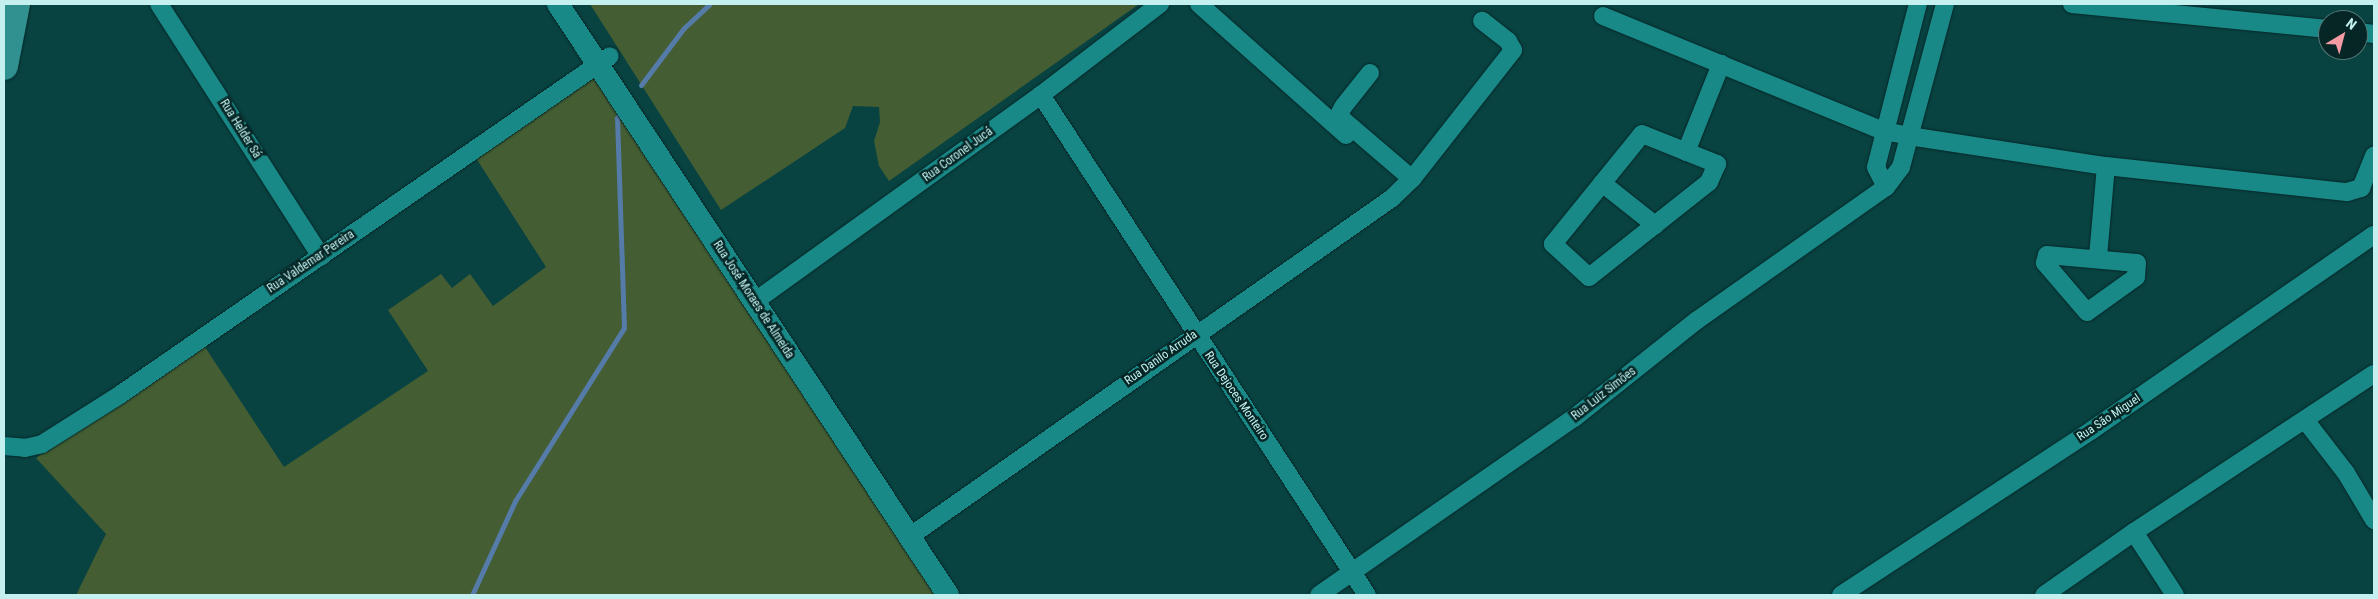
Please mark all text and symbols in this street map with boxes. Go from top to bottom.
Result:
north arrow [2318,10,2368,60]
text: N [2343,15,2360,33]
street label: Rua Helder Sá [216,97,264,161]
street label: Rua Coronel Jucá [920,125,996,185]
street label: Rua Valdemar Pereira [265,228,357,296]
street label: Rua José Moraes de Almeida [709,238,797,362]
street label: Rua Danilo Arruda [1122,328,1200,388]
street label: Rua Dejoces Monteiro [1201,349,1271,443]
street label: Rua Luiz Simões [1569,364,1639,424]
street label: Rua São Miguel [2075,392,2143,444]

